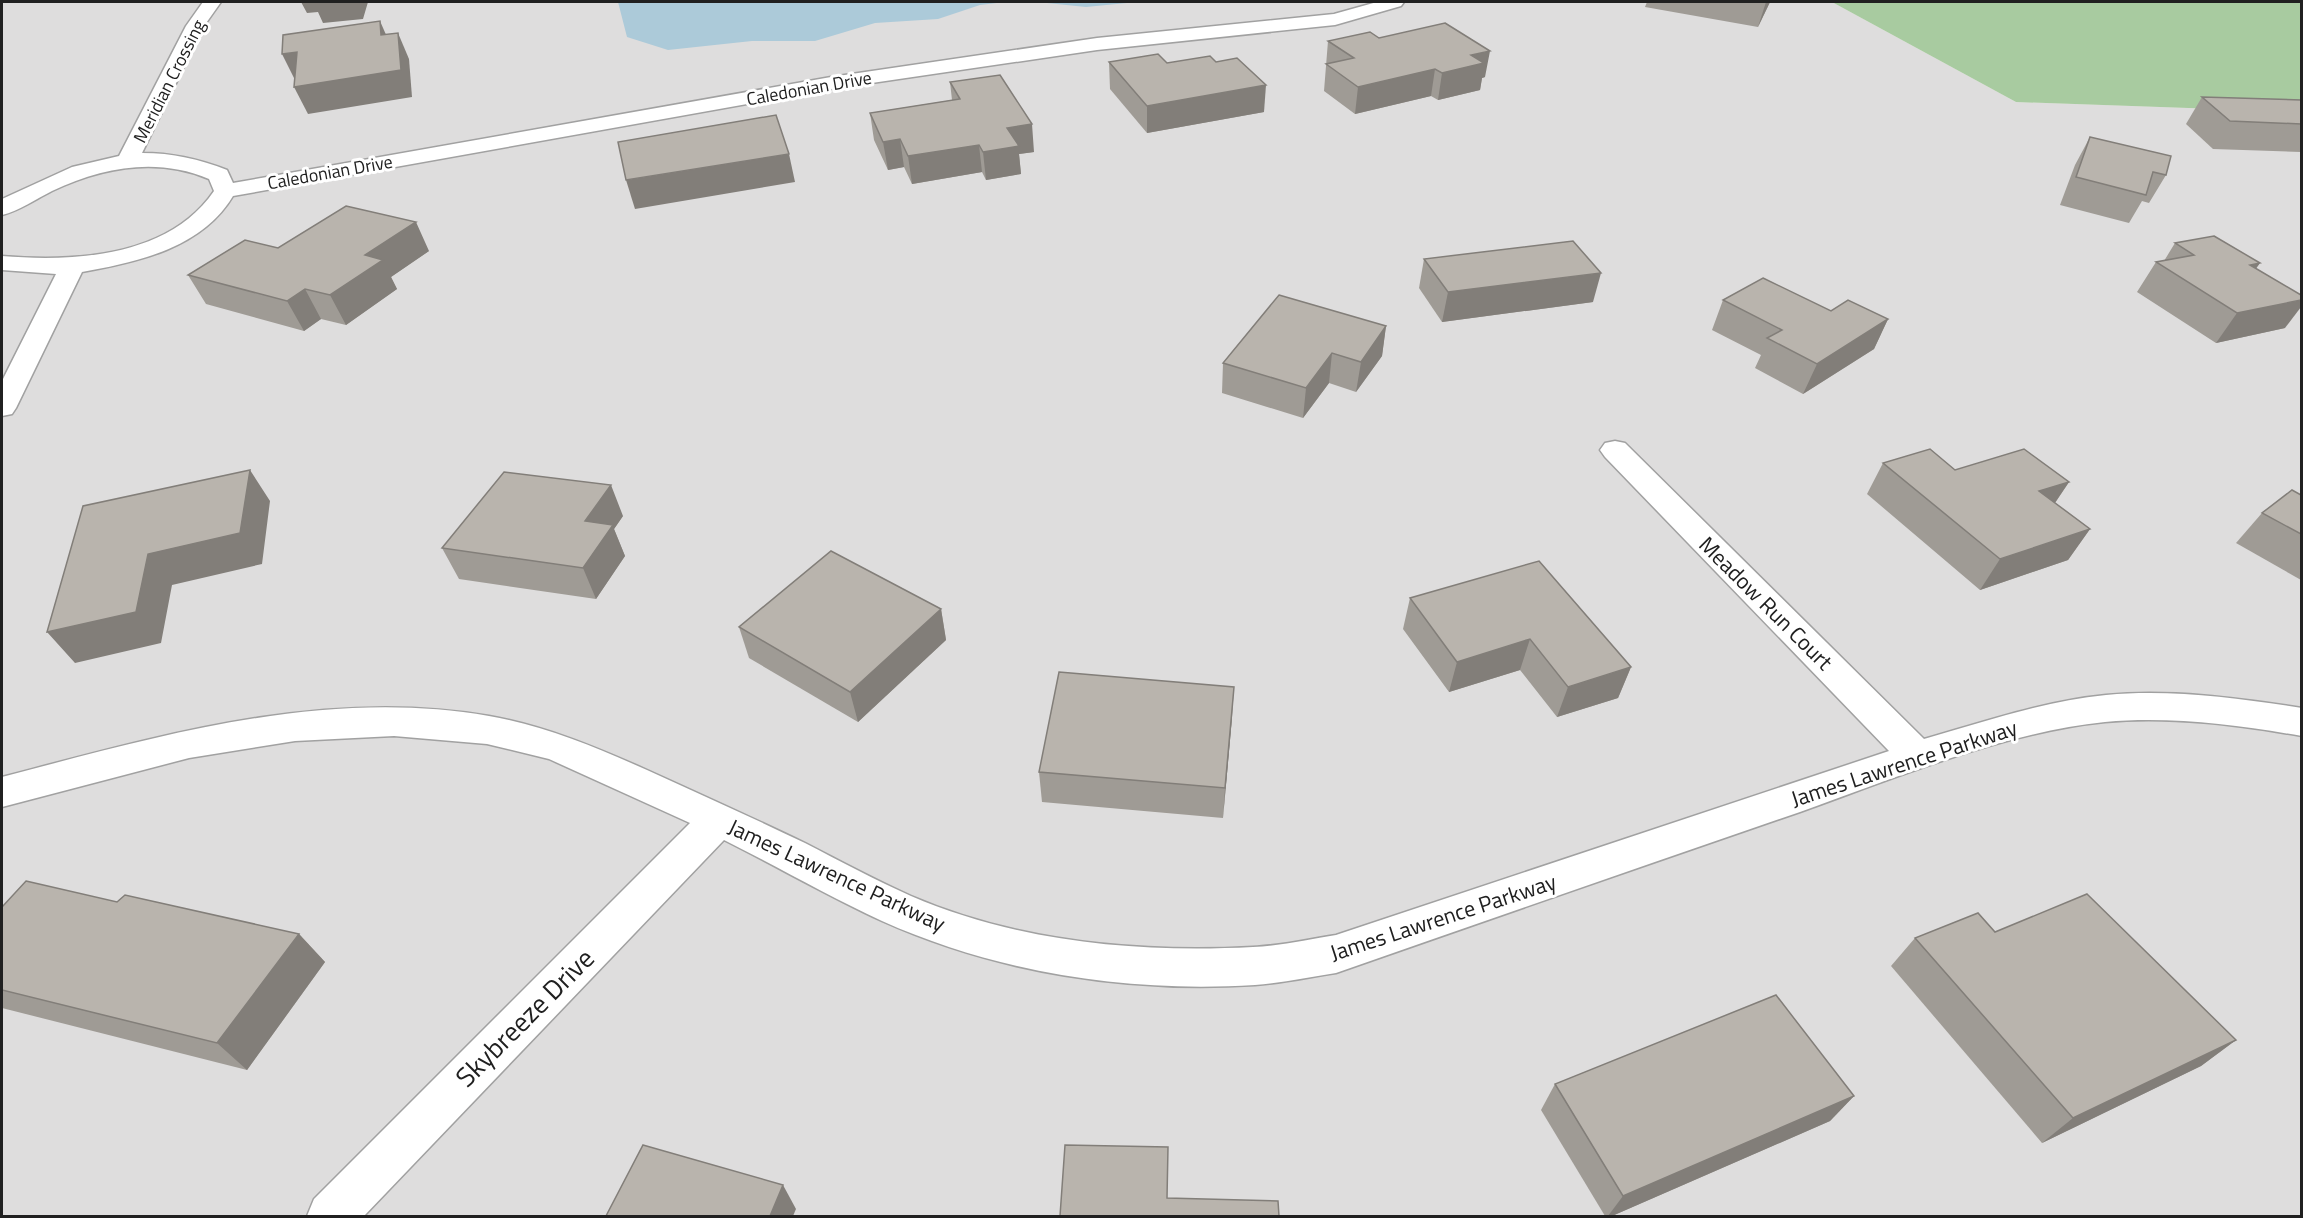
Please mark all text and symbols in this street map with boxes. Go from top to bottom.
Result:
street label: Meridian Crossing [126,15,212,147]
street label: Caledonian Drive [744,64,874,112]
street label: Caledonian Drive [265,148,395,196]
street label: Meadow Run Court [1691,528,1841,678]
street label: James Lawrence Parkway [1786,710,2022,816]
street label: James Lawrence Parkway [723,810,952,940]
street label: James Lawrence Parkway [1325,864,1561,970]
street label: Skybreeze Drive [445,938,603,1096]

